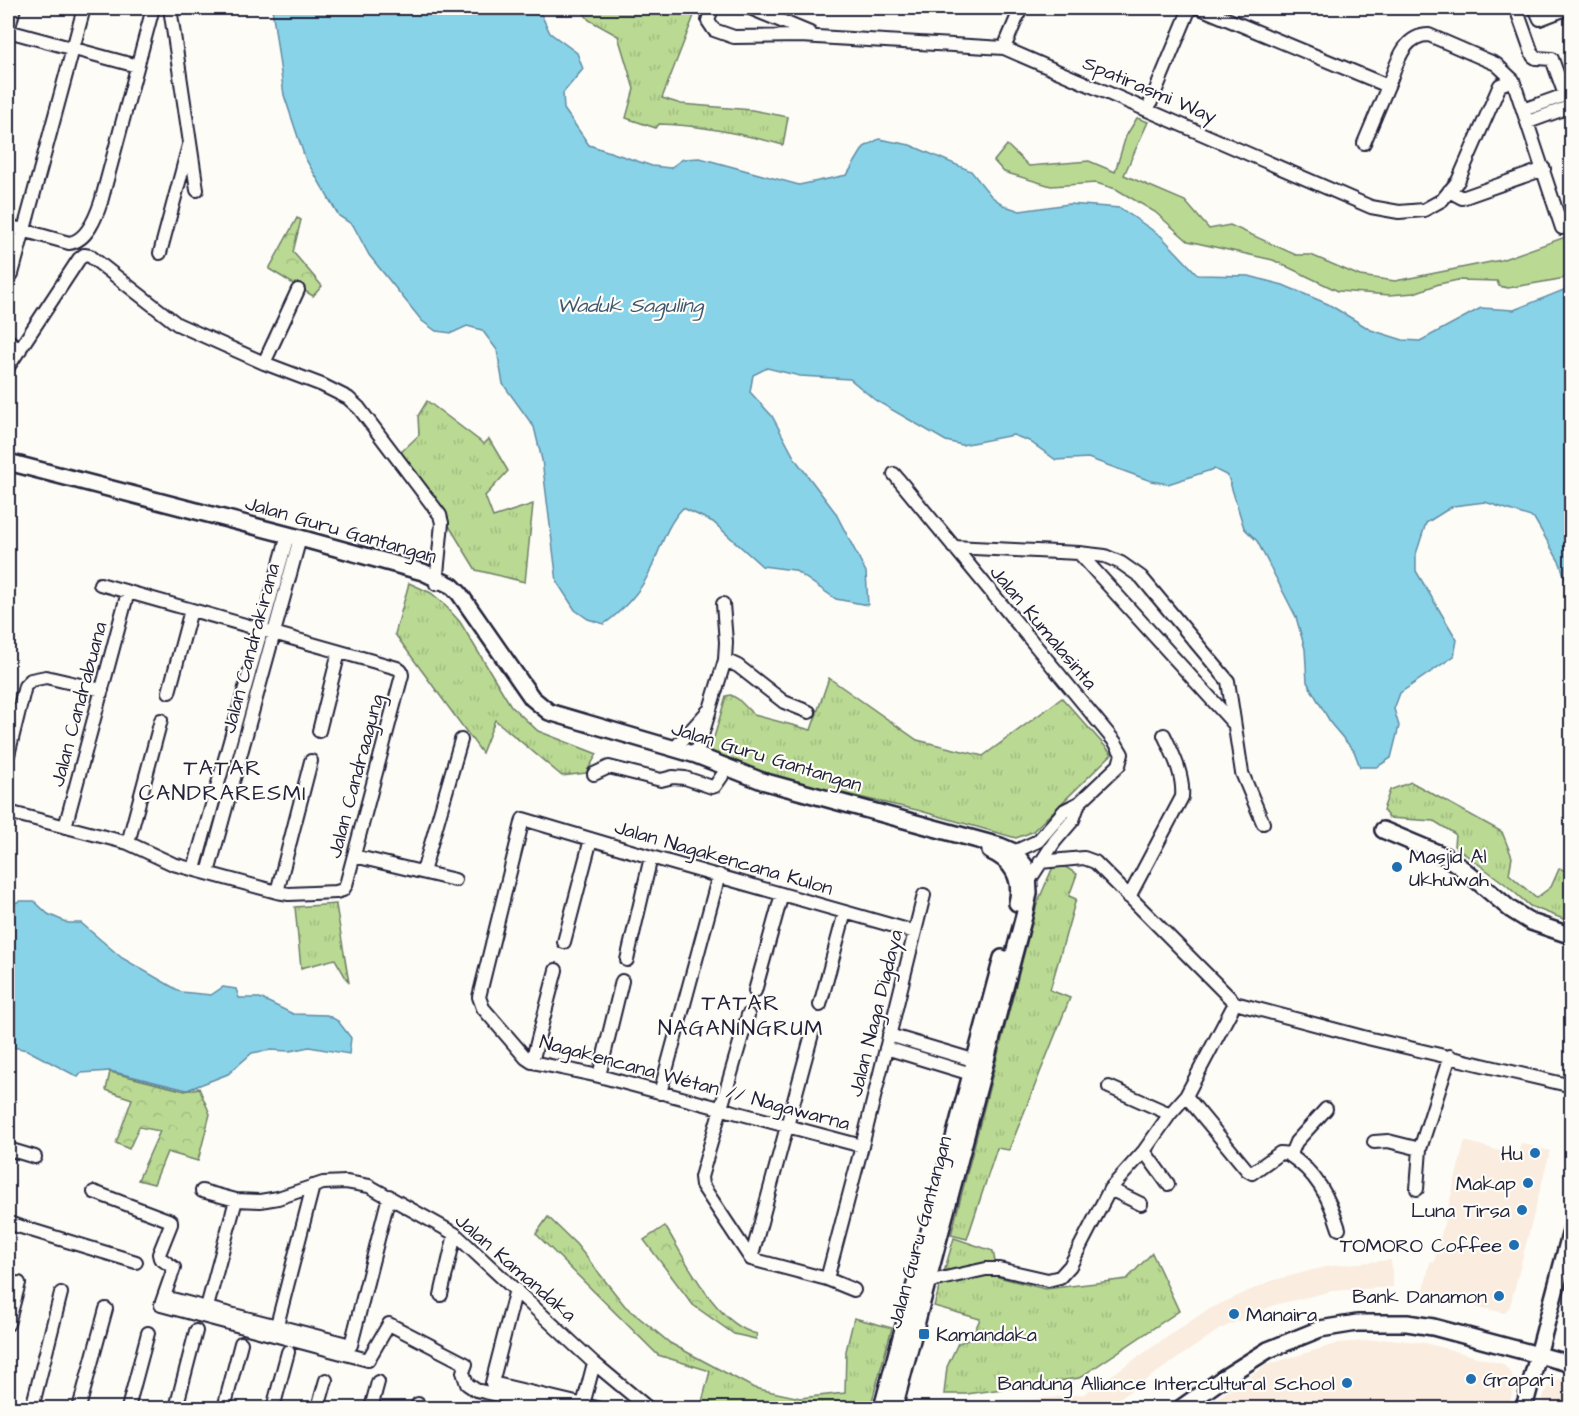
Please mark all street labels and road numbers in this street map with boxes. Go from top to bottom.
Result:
street label: Spatirasmi Way [1078,49,1221,132]
street label: Jalan Guru Gantangan [241,489,440,572]
street label: Jalan Kumalasinta [983,559,1104,696]
street label: Jalan Candrakirana [215,560,287,736]
street label: Jalan Candrabuana [43,619,114,790]
street label: Jalan Candraagung [321,691,392,862]
street label: Jalan Guru Gantangan [668,715,866,800]
street label: Jalan Nagakencana Kulon [611,813,836,904]
street label: Jalan Naga Digdaya [842,927,911,1100]
street label: Nagakencana Wétan // Nagawarna [536,1028,853,1139]
street label: Jalan Guru Gantangan [881,1133,960,1332]
street label: Jalan Kamandaka [448,1207,582,1329]

